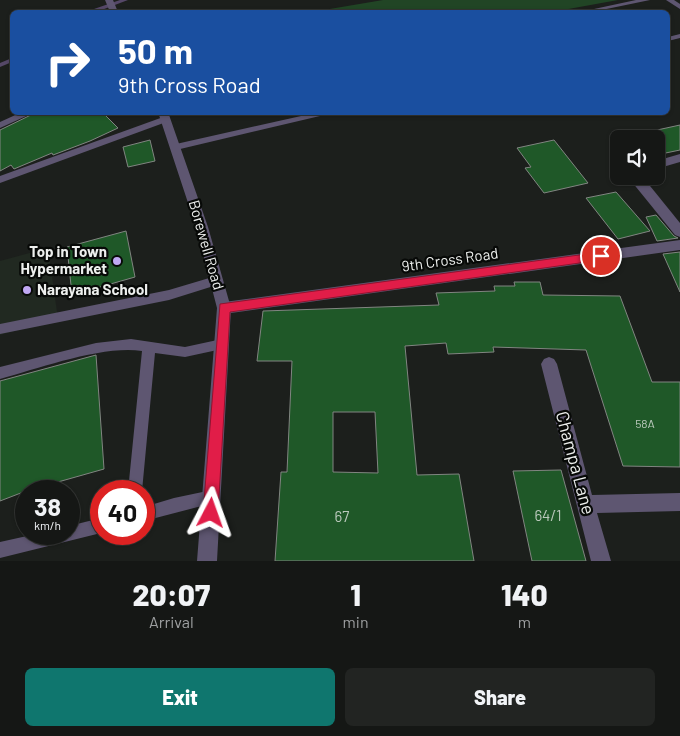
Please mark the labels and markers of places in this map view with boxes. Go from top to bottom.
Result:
pin [580,235,622,277]
place label: Top in Town Hypermarket [20,242,107,277]
marker: Top in Town Hypermarket [111,255,123,267]
place label: Narayana School [37,280,148,298]
marker: Narayana School [21,284,33,296]

